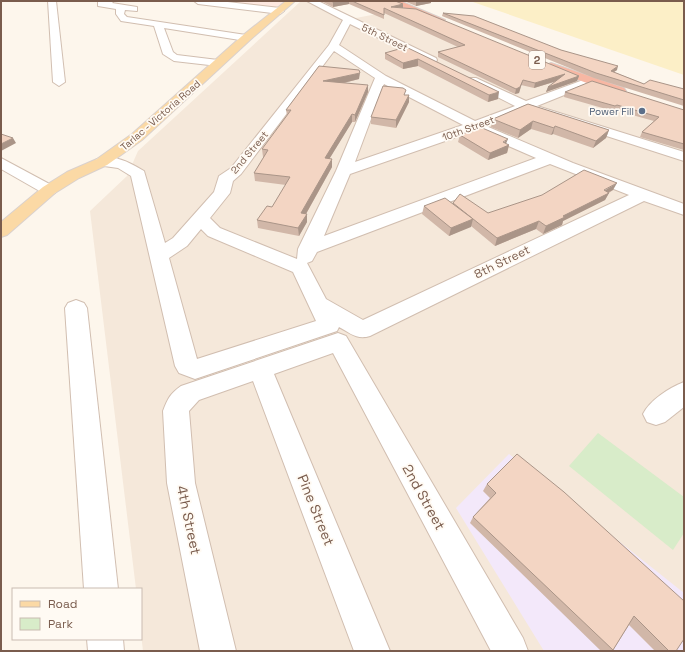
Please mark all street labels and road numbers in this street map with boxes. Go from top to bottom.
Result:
street label: 5th Street [360,21,410,54]
road number: 2 [529,51,545,69]
street label: Tarlac - Victoria Road [118,77,203,154]
street label: 10th Street [440,113,496,144]
street label: 2nd Street [228,128,271,176]
street label: 8th Street [471,242,533,282]
street label: 2nd Street [399,461,449,533]
street label: Pine Street [294,472,338,548]
street label: 4th Street [173,484,205,556]

